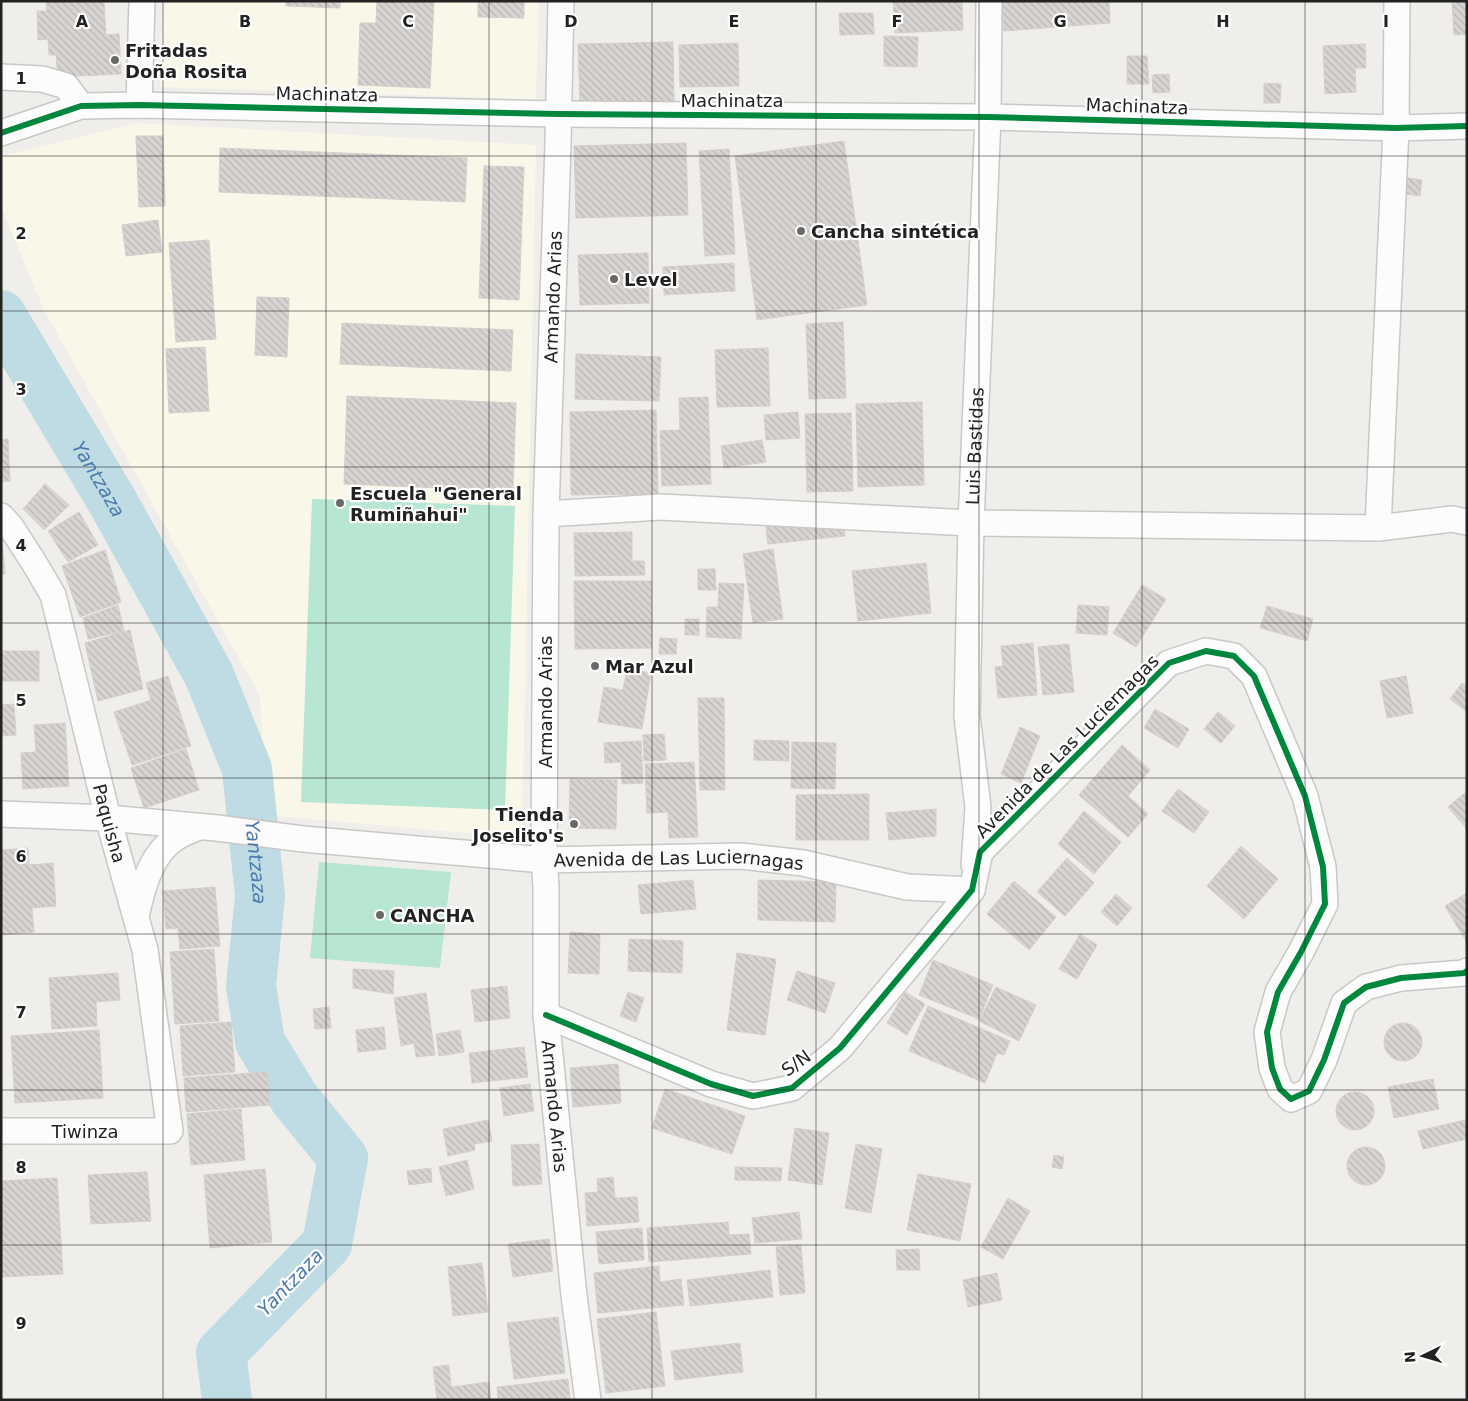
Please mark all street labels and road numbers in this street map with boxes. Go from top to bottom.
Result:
street label: Machinatza [275,83,379,105]
street label: Machinatza [681,90,783,111]
street label: Machinatza [1085,94,1189,118]
street label: Armando Arias [540,230,566,364]
street label: Luis Bastidas [961,387,987,505]
street label: Armando Arias [535,636,556,768]
street label: Avenida de Las Luciernagas [971,650,1163,842]
street label: Paquisha [89,782,131,865]
street label: Avenida de Las Luciernagas [553,845,805,874]
street label: Armando Arias [538,1039,572,1173]
street label: S/N [777,1045,815,1081]
street label: Tiwinza [50,1121,119,1142]

